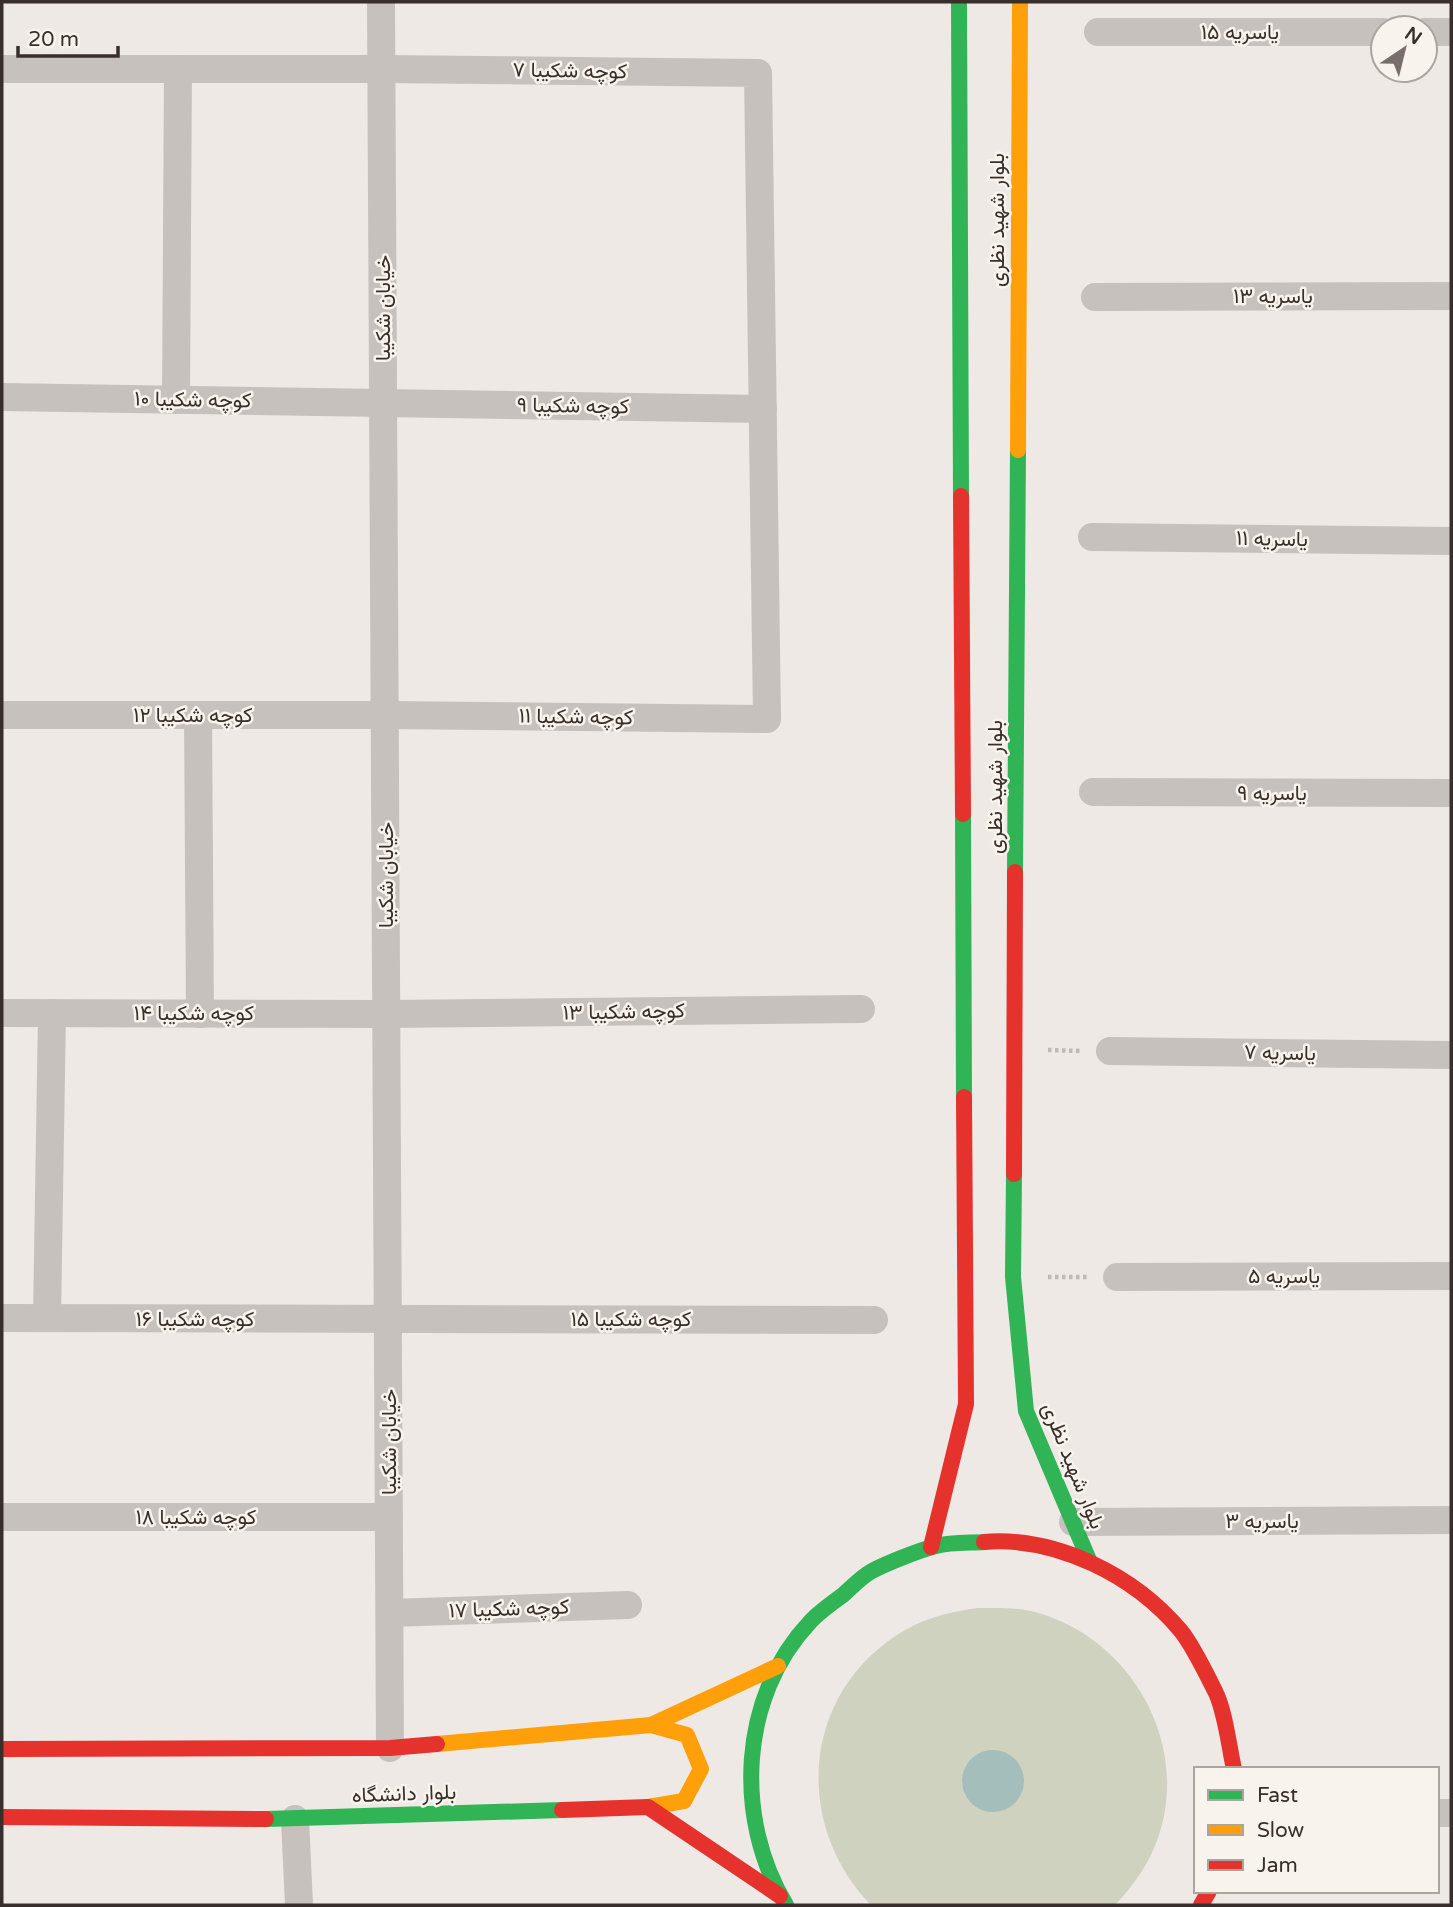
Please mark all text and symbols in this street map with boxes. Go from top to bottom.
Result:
scale bar [18,14,117,58]
north arrow [1369,14,1439,84]
street label: یاسریه ۱۵ [1201,20,1279,45]
text: N [1401,23,1426,49]
text: 20 m [28,27,79,52]
street label: کوچه شکیبا ۷ [512,58,628,85]
street label: بلوار شهید نظری [985,153,1010,287]
street label: خیابان شکیبا [371,255,396,361]
street label: یاسریه ۱۳ [1233,284,1313,309]
street label: کوچه شکیبا ۱۰ [134,386,252,415]
street label: کوچه شکیبا ۹ [517,393,629,420]
street label: یاسریه ۱۱ [1236,526,1308,552]
street label: کوچه شکیبا ۱۲ [133,703,253,729]
street label: کوچه شکیبا ۱۱ [519,704,633,731]
street label: بلوار شهید نظری [983,720,1008,854]
street label: یاسریه ۹ [1237,781,1307,806]
street label: خیابان شکیبا [374,822,399,928]
street label: کوچه شکیبا ۱۳ [563,998,685,1027]
street label: کوچه شکیبا ۱۴ [134,1001,254,1027]
street label: یاسریه ۷ [1244,1040,1316,1066]
street label: یاسریه ۵ [1248,1264,1320,1289]
street label: کوچه شکیبا ۱۶ [136,1307,254,1333]
street label: کوچه شکیبا ۱۵ [571,1307,691,1333]
street label: خیابان شکیبا [377,1389,402,1495]
street label: بلوار شهید نظری [1036,1399,1110,1533]
street label: کوچه شکیبا ۱۸ [136,1505,256,1531]
street label: یاسریه ۳ [1225,1509,1299,1534]
street label: کوچه شکیبا ۱۷ [448,1594,570,1625]
legend [1194,1767,1439,1893]
street label: بلوار دانشگاه [351,1780,457,1808]
text: Fast [1257,1783,1298,1808]
text: Slow [1257,1818,1305,1843]
text: Jam [1257,1853,1298,1878]

